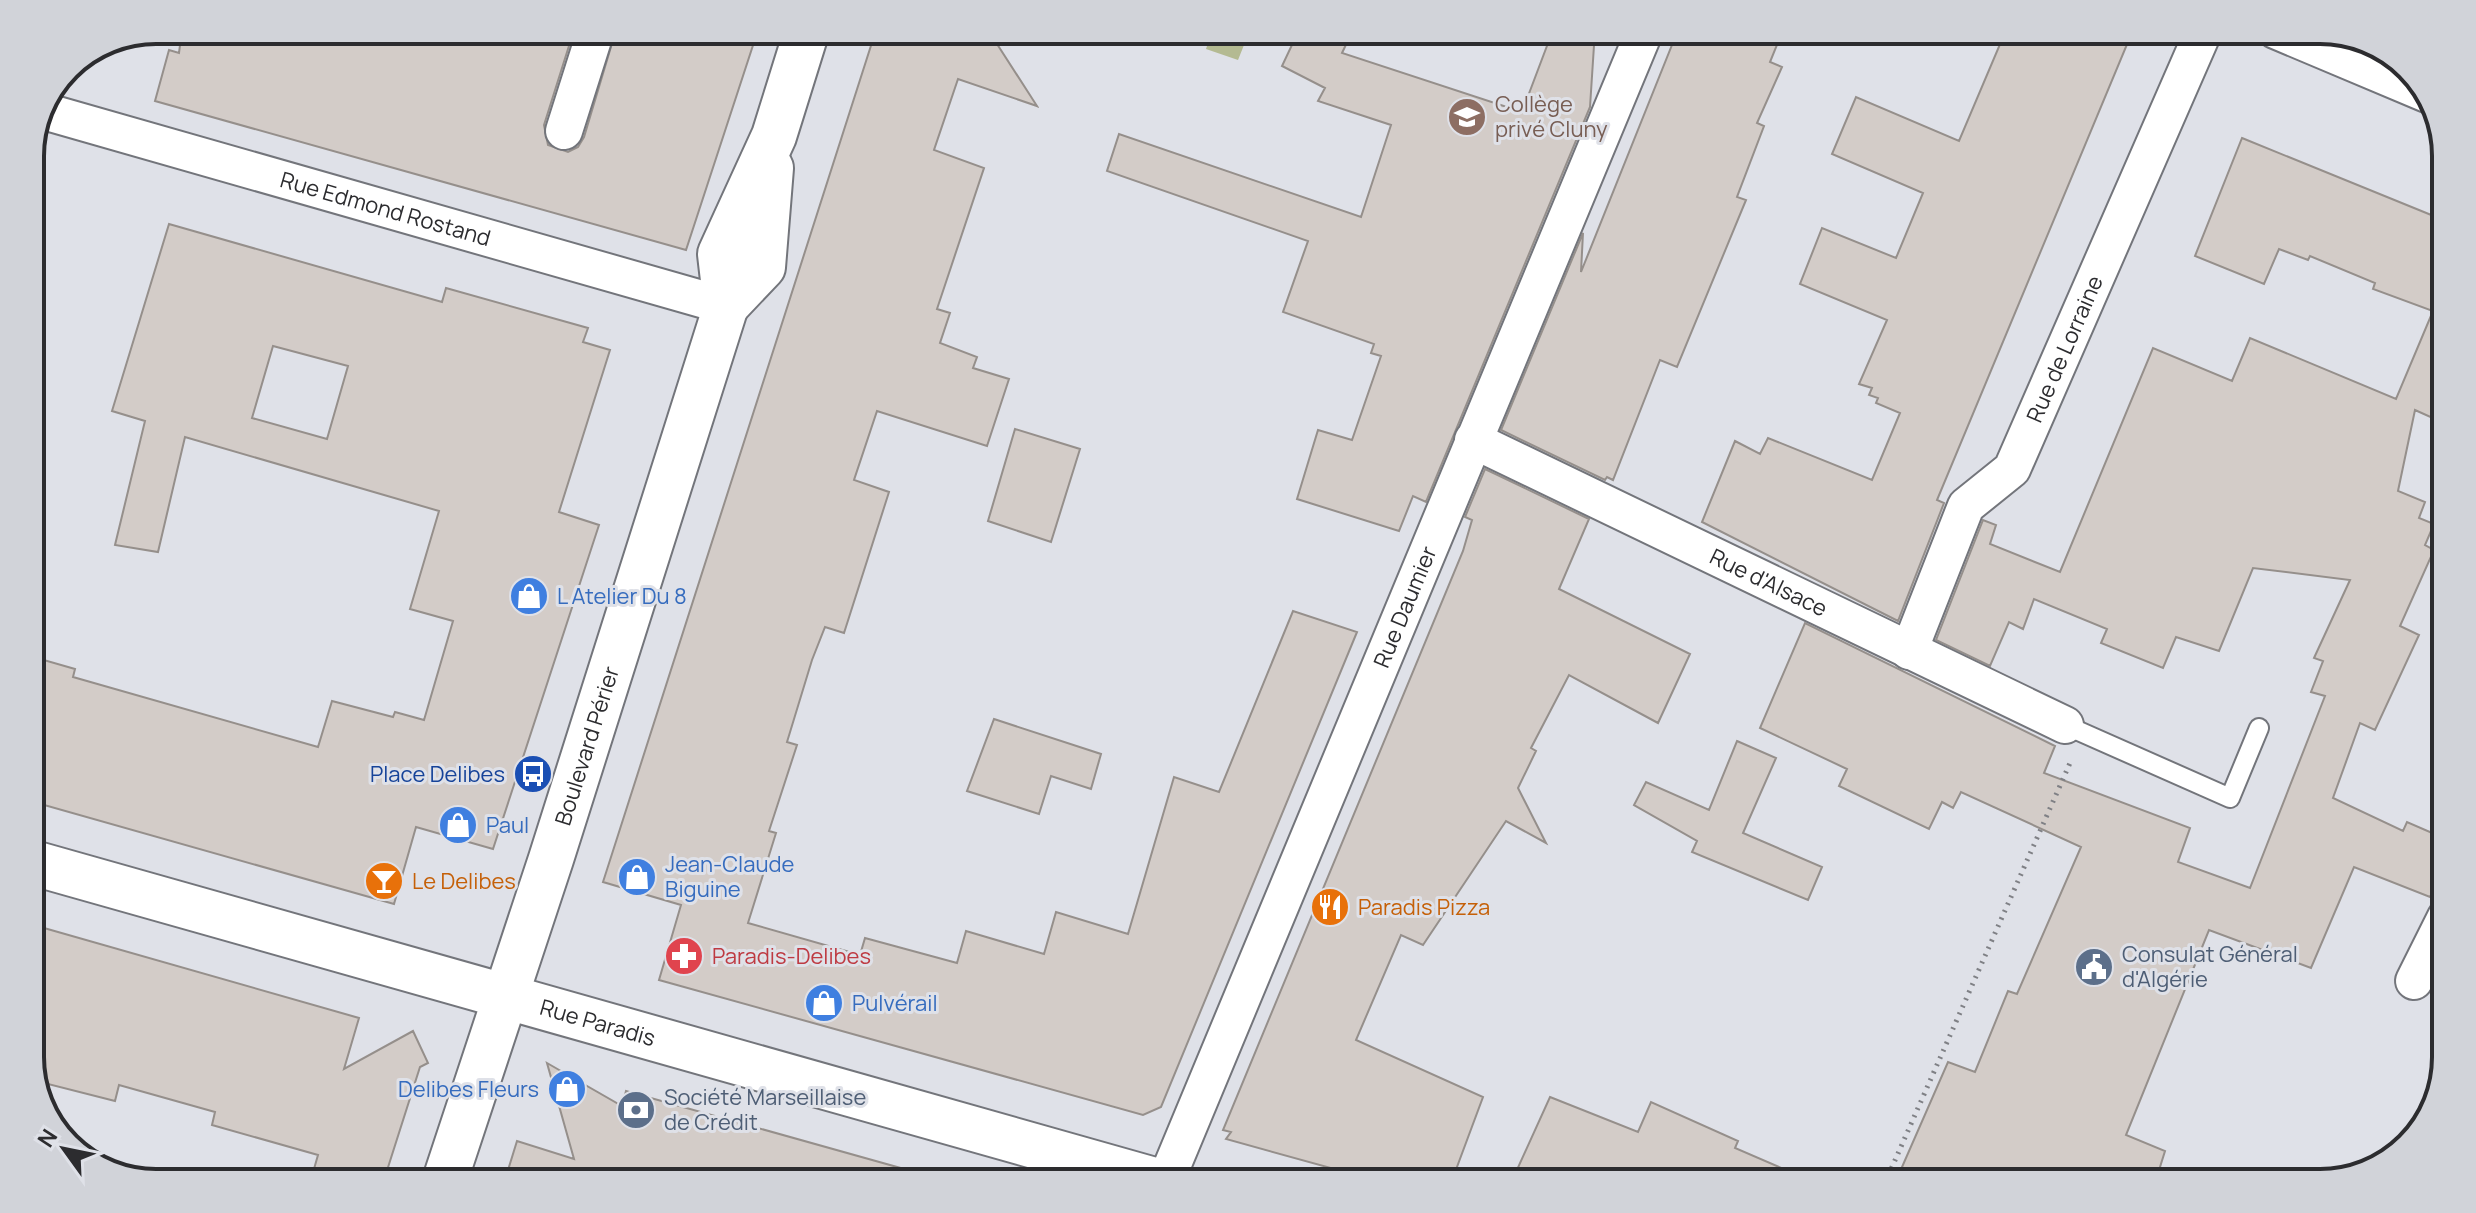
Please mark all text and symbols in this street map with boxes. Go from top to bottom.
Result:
place label: Collège privé Cluny [1495,89,1608,144]
school or university icon: Collège privé Cluny [1446,96,1488,138]
street label: Rue Edmond Rostand [277,164,494,253]
street label: Rue de Lorraine [2019,271,2110,427]
street label: Rue d'Alsace [1705,541,1832,623]
street label: Rue Daumier [1366,542,1443,672]
shop icon: L Atelier Du 8 [508,575,550,617]
place label: L Atelier Du 8 [557,581,687,611]
street label: Boulevard Périer [548,662,626,829]
bus stop icon: Place Delibes [512,753,554,795]
place label: Place Delibes [370,759,505,789]
shop icon: Paul [437,804,479,846]
place label: Paul [486,810,529,840]
place label: Jean-Claude Biguine [665,849,795,904]
shop icon: Jean-Claude Biguine [616,856,658,898]
bar icon: Le Delibes [363,860,405,902]
place label: Le Delibes [412,866,516,896]
restaurant icon: Paradis Pizza [1309,886,1351,928]
place label: Paradis Pizza [1358,892,1490,922]
pharmacy icon: Paradis-Delibes [663,935,705,977]
place label: Consulat Général d'Algérie [2122,939,2298,994]
place label: Paradis-Delibes [712,941,871,971]
public building icon: Consulat Général d'Algérie [2073,946,2115,988]
shop icon: Pulvérail [803,982,845,1024]
place label: Pulvérail [852,988,938,1018]
street label: Rue Paradis [537,992,659,1053]
shop icon: Delibes Fleurs [546,1068,588,1110]
place label: Delibes Fleurs [398,1074,539,1104]
place label: Société Marseillaise de Crédit [664,1082,866,1137]
bank icon: Société Marseillaise de Crédit [615,1089,657,1131]
north arrow [24,1109,104,1189]
text: N [30,1123,64,1153]

